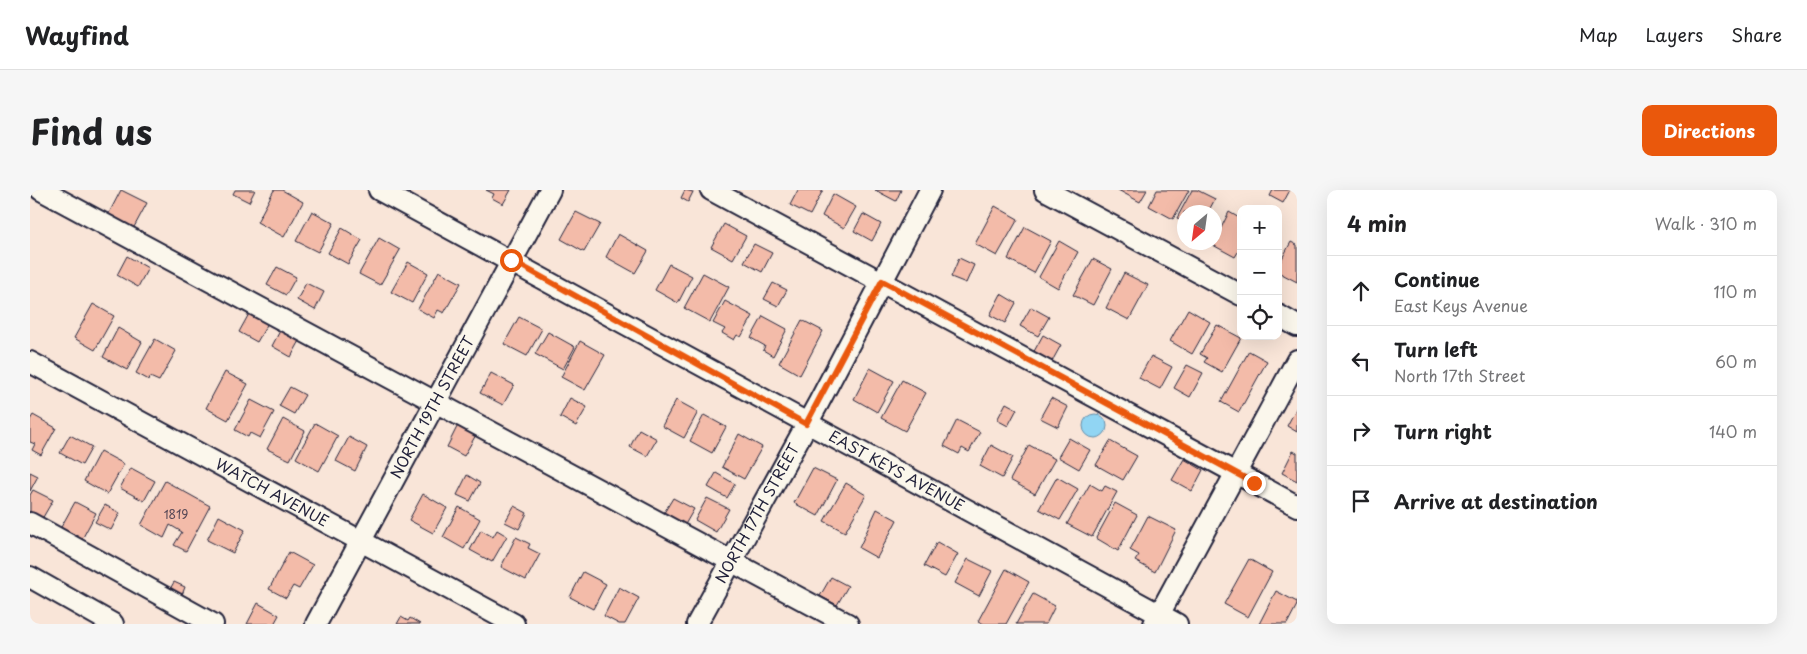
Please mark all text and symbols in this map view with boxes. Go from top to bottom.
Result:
text: Wayfind [25,17,129,53]
text: Map [1579,21,1618,48]
text: Layers [1646,21,1703,48]
text: Share [1731,21,1782,48]
text: Find us [30,104,152,157]
button: Directions [1642,105,1777,156]
north arrow [1177,205,1222,250]
map controls [1237,205,1282,340]
button: + [1237,205,1282,250]
text: 4 min [1347,207,1407,239]
text: Walk · 310 m [1655,211,1757,235]
route start [500,249,523,272]
button: − [1237,250,1282,295]
text: Continue [1394,265,1480,293]
icon: ahead [1347,277,1375,305]
text: 110 m [1714,279,1757,303]
text: East Keys Avenue [1394,293,1528,317]
button: locate [1237,295,1282,340]
street label: NORTH 19TH STREET [384,331,480,482]
text: Turn left [1394,335,1478,363]
icon: left [1347,347,1375,375]
text: 60 m [1715,349,1757,373]
text: North 17th Street [1394,363,1525,387]
icon: right [1347,417,1375,445]
text: Turn right [1394,417,1492,445]
text: 140 m [1709,419,1757,443]
street label: EAST KEYS AVENUE [825,424,969,516]
street label: NORTH 17TH STREET [709,438,805,587]
street label: WATCH AVENUE [212,451,333,532]
route end [1243,472,1266,495]
icon: arrive [1347,487,1375,515]
text: Arrive at destination [1394,487,1598,515]
house number: 1819 [164,505,188,523]

